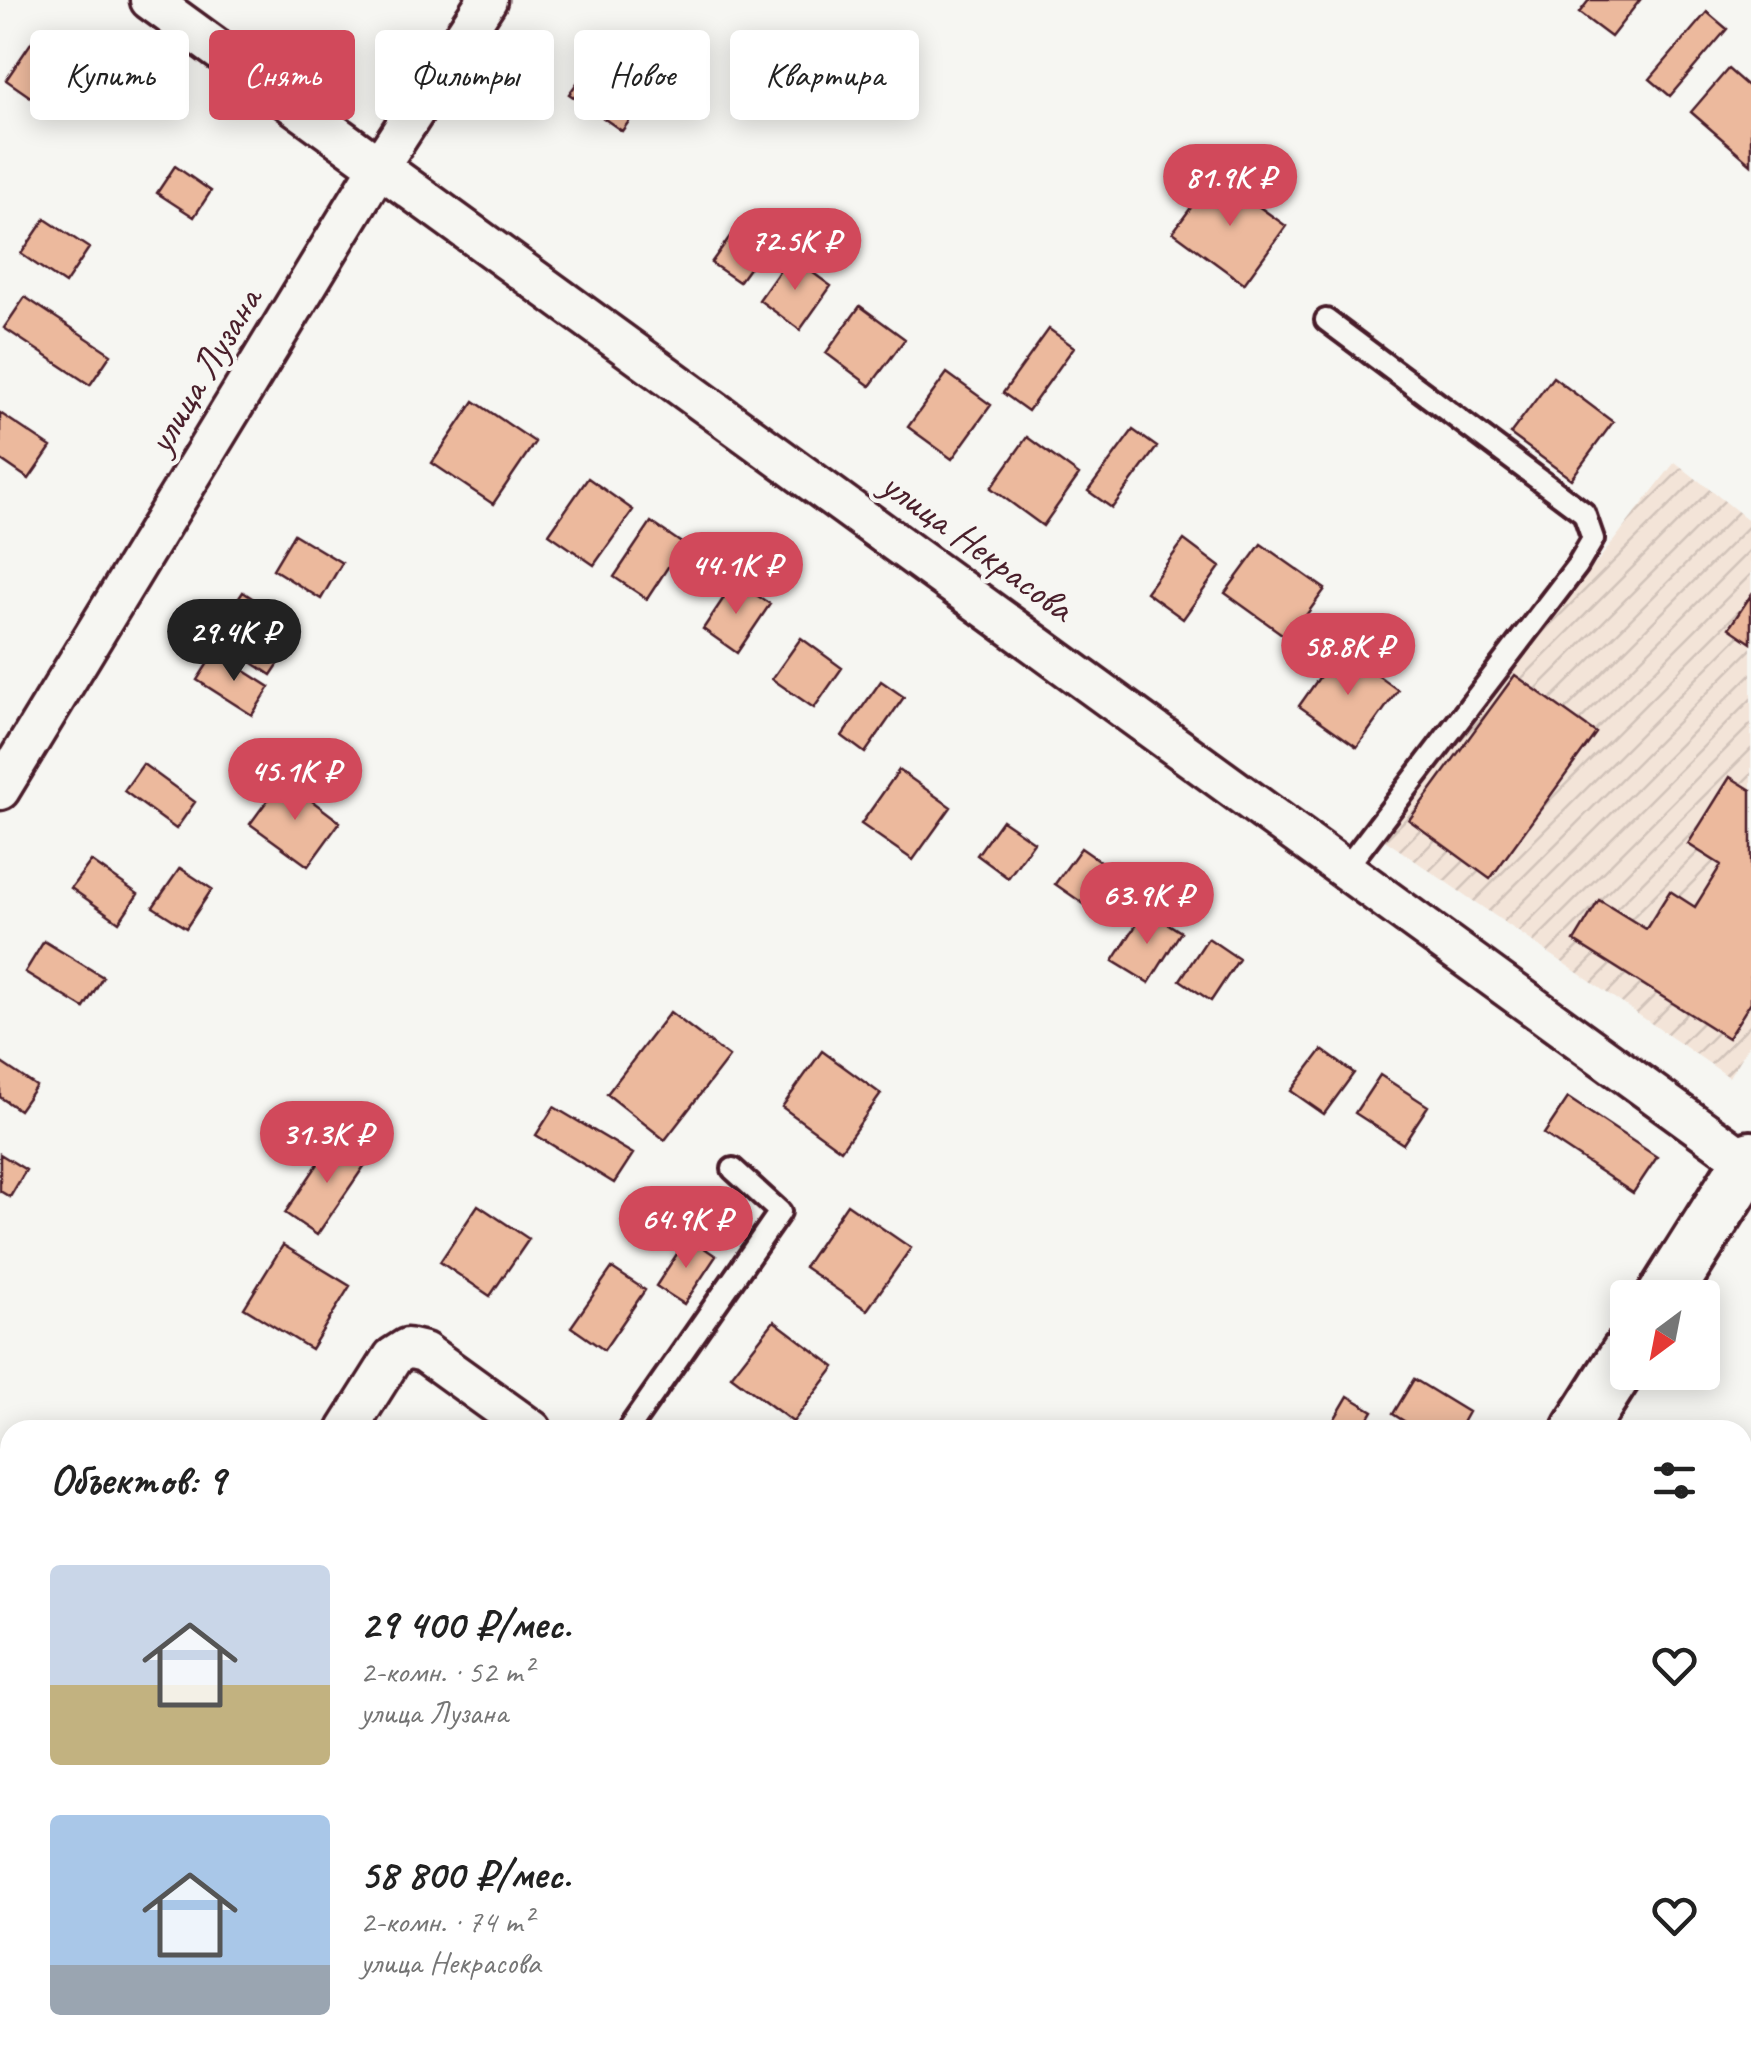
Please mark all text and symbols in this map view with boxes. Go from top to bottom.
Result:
chip: Купить [30,30,189,120]
chip: Снять [209,30,355,120]
chip: Фильтры [375,30,554,120]
chip: Новое [574,30,710,120]
chip: Квартира [730,30,919,120]
pin: 81.9K ₽ [1138,144,1322,229]
text: 81.9K ₽ [1185,156,1275,197]
pin: 72.5K ₽ [703,208,887,293]
text: 72.5K ₽ [750,220,840,261]
street label: улица Лузана [134,275,275,464]
street label: улица Некрасова [870,458,1085,634]
pin: 44.1K ₽ [644,532,828,617]
text: 44.1K ₽ [691,544,781,585]
pin: 29.4K ₽ [142,599,326,684]
text: 29.4K ₽ [189,611,279,652]
pin: 58.8K ₽ [1256,613,1440,698]
text: 58.8K ₽ [1303,625,1393,666]
pin: 45.1K ₽ [203,738,387,823]
text: 45.1K ₽ [250,750,340,791]
pin: 63.9K ₽ [1055,862,1239,947]
text: 63.9K ₽ [1102,874,1192,915]
pin: 31.3K ₽ [235,1101,419,1186]
text: 31.3K ₽ [282,1113,372,1154]
pin: 64.9K ₽ [594,1186,778,1271]
text: 64.9K ₽ [641,1198,731,1239]
north arrow [1610,1280,1720,1390]
map controls [1610,1280,1720,1390]
icon: filters [1647,1453,1702,1508]
text: Объектов: 9 [50,1454,225,1507]
text: 29 400 ₽/мес. [360,1598,571,1651]
icon: home [130,1605,250,1725]
icon: heart [1647,1638,1702,1693]
text: 2-комн. · 52 m² [360,1651,532,1692]
text: улица Лузана [360,1692,508,1733]
text: 58 800 ₽/мес. [360,1848,571,1901]
icon: home [130,1855,250,1975]
icon: heart [1647,1888,1702,1943]
text: 2-комн. · 74 m² [360,1901,532,1942]
text: улица Некрасова [360,1942,541,1983]

